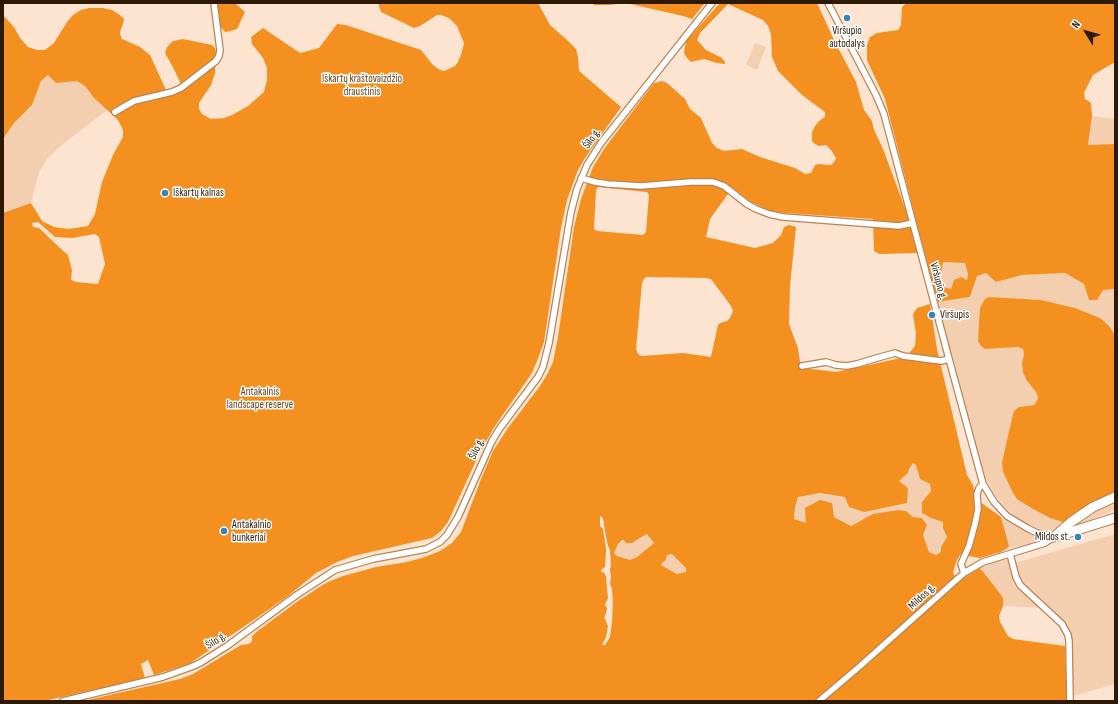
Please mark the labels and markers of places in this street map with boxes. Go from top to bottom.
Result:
marker: Viršupio autodalys [842,13,852,23]
place label: Viršupio autodalys [829,24,865,50]
place label: Iškartų kalnas [173,186,224,200]
marker: Iškartų kalnas [160,188,170,198]
place label: Viršupis [940,308,969,322]
marker: Viršupis [927,310,937,320]
place label: Antakalnio bunkeriai [232,518,271,544]
marker: Antakalnio bunkeriai [219,526,229,536]
place label: Mildos st. [1035,530,1070,544]
marker: Mildos st. [1073,532,1083,542]

